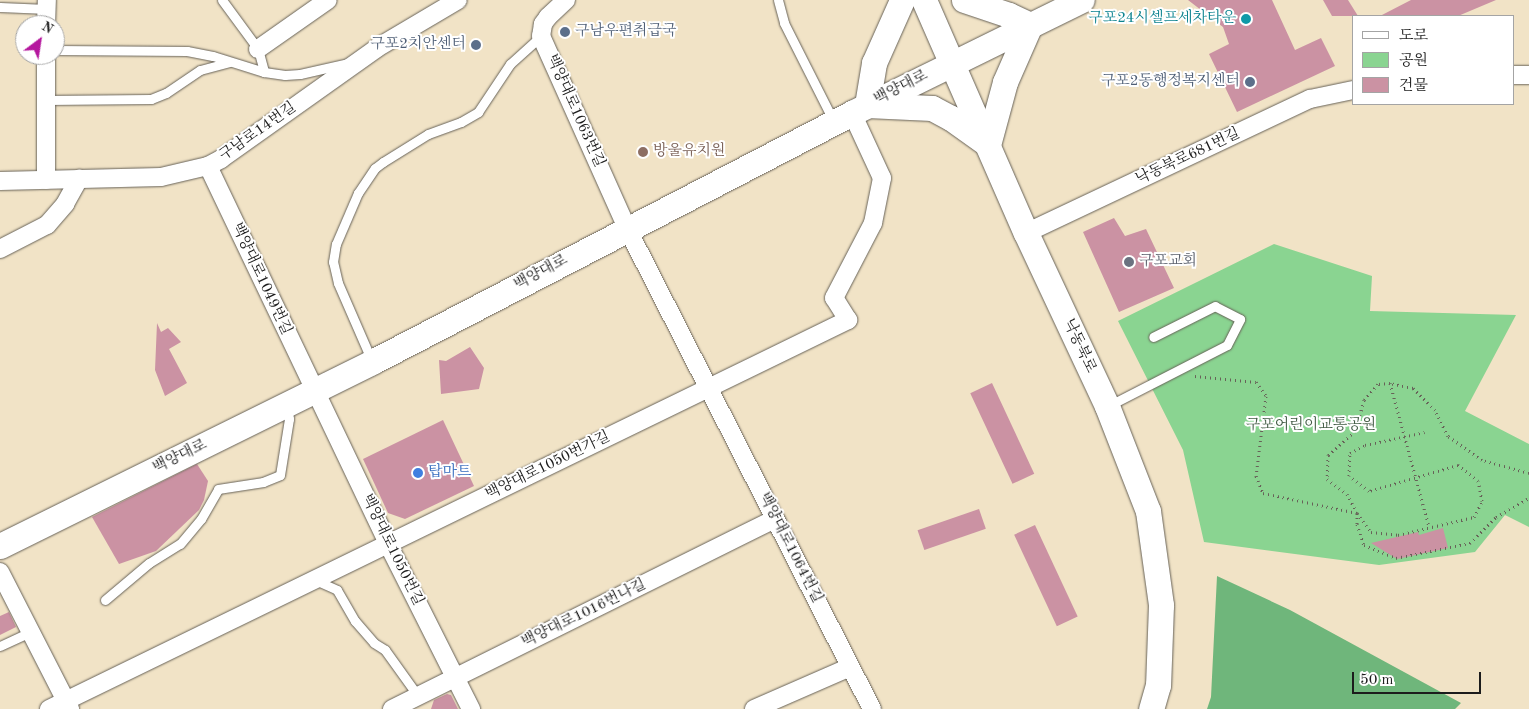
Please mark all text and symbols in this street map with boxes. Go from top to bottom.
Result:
place label: 구포24시셀프세차타운 [1088,10,1236,28]
marker: 구포24시셀프세차타운 [1240,13,1252,25]
north arrow [15,15,65,65]
legend [1352,15,1514,105]
text: N [39,19,55,37]
place label: 구남우편취급국 [575,23,676,41]
marker: 구남우편취급국 [559,26,571,38]
text: 도로 [1399,29,1428,44]
place label: 구포2치안센터 [370,36,466,54]
marker: 구포2치안센터 [470,39,482,51]
street label: 백양대로1063번길 [542,52,608,170]
text: 공원 [1399,54,1428,69]
street label: 백양대로 [871,67,931,109]
place label: 구포2동행정복지센터 [1101,73,1240,91]
marker: 구포2동행정복지센터 [1244,76,1256,88]
text: 건물 [1399,79,1428,94]
street label: 구남로14번길 [216,99,300,165]
street label: 낙동북로681번길 [1133,125,1243,189]
place label: 방울유치원 [653,143,725,161]
marker: 방울유치원 [637,146,649,158]
street label: 백양대로1049번길 [227,220,295,338]
street label: 백양대로 [511,251,571,295]
place label: 구포교회 [1139,253,1197,271]
marker: 구포교회 [1123,256,1135,268]
street label: 낙동북로 [1059,316,1099,376]
park label: 구포어린이교통공원 [1246,417,1376,435]
street label: 백양대로1050번가길 [483,428,613,504]
street label: 백양대로 [150,436,210,478]
place label: 탑마트 [428,464,471,482]
marker: 탑마트 [412,467,424,479]
street label: 백양대로1064번길 [754,490,826,606]
street label: 백양대로1050번길 [357,491,427,609]
street label: 백양대로1016번나길 [519,576,649,652]
scale bar [1354,662,1483,694]
text: 50 m [1360,673,1394,688]

